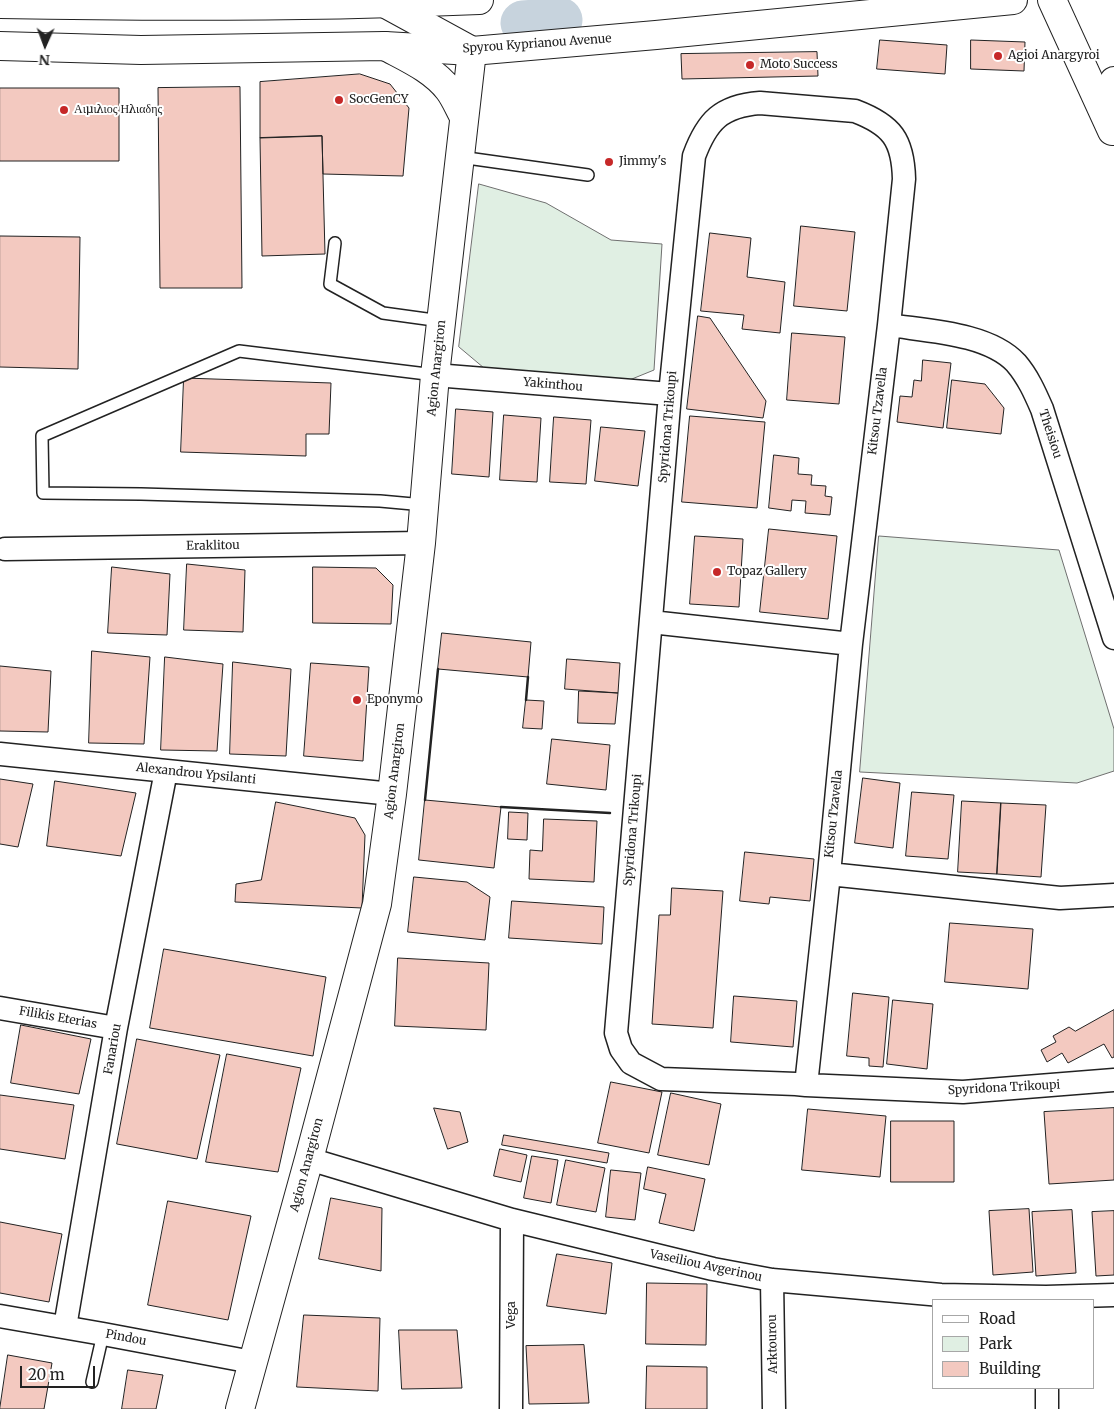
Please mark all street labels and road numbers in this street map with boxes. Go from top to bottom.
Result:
street label: Spyrou Kyprianou Avenue [462,32,612,56]
street label: Agion Anargiron [425,319,449,417]
street label: Kitsou Tzavella [865,366,891,456]
street label: Spyridona Trikoupi [656,370,680,484]
street label: Yakinthou [523,375,583,395]
street label: Theisiou [1035,408,1065,460]
street label: Eraklitou [186,538,240,554]
street label: Agion Anargiron [382,722,408,820]
street label: Alexandrou Ypsilanti [135,761,257,787]
street label: Kitsou Tzavella [822,769,846,859]
street label: Spyridona Trikoupi [621,773,645,887]
street label: Filikis Eterias [18,1004,98,1032]
street label: Fanariou [101,1022,125,1076]
street label: Spyridona Trikoupi [947,1078,1061,1098]
street label: Agion Anargiron [288,1116,326,1214]
street label: Vaseiliou Avgerinou [649,1247,763,1285]
street label: Vega [505,1301,519,1329]
street label: Arktourou [765,1314,781,1374]
street label: Pindou [104,1327,148,1349]

